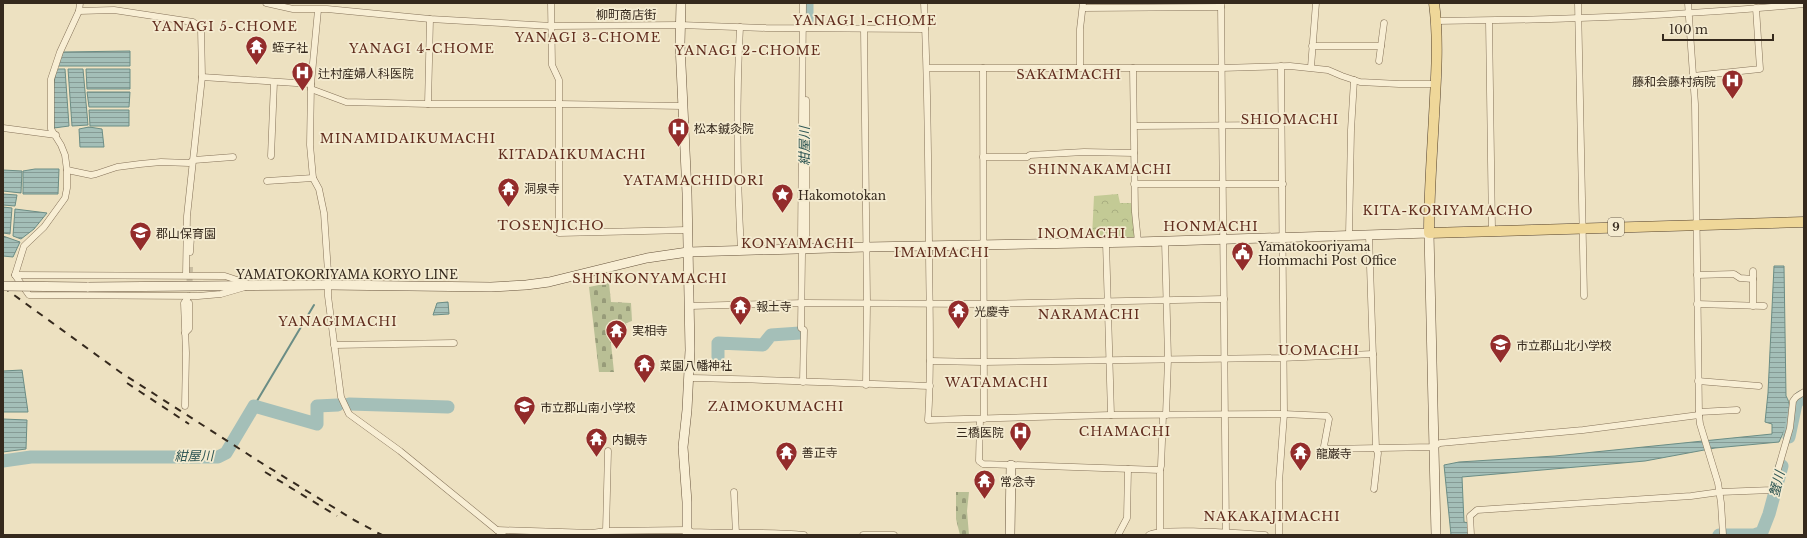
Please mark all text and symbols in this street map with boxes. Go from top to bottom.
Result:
street label: 柳町商店街 [596,7,656,22]
district label: YANAGI 1-CHOME [792,12,937,29]
scale bar [1663,16,1773,42]
district label: YANAGI 5-CHOME [151,18,298,35]
text: 100 m [1669,22,1708,37]
district label: YANAGI 3-CHOME [514,29,661,46]
temple icon: 蛭子社 [243,34,269,67]
place label: 蛭子社 [272,40,308,55]
district label: YANAGI 4-CHOME [348,40,495,57]
district label: YANAGI 2-CHOME [674,42,821,59]
hospital icon: 辻村産婦人科医院 [289,60,315,93]
place label: 辻村産婦人科医院 [318,66,414,81]
district label: SAKAIMACHI [1016,66,1122,83]
hospital icon: 藤和会藤村病院 [1719,68,1745,101]
place label: 藤和会藤村病院 [1632,74,1716,89]
district label: SHIOMACHI [1241,111,1339,128]
hospital icon: 松本鍼灸院 [665,115,691,148]
place label: 松本鍼灸院 [694,121,754,136]
water label: 紺屋川 [796,125,813,166]
district label: MINAMIDAIKUMACHI [320,130,496,147]
district label: KITADAIKUMACHI [498,146,646,163]
district label: SHINNAKAMACHI [1028,161,1172,178]
district label: YATAMACHIDORI [622,172,765,189]
temple icon: 洞泉寺 [495,175,521,208]
place label: 洞泉寺 [524,181,560,196]
place icon: Hakomotokan [769,182,795,215]
place label: Hakomotokan [798,188,886,203]
district label: KITA-KORIYAMACHO [1362,202,1534,219]
district label: TOSENJICHO [497,217,605,234]
district label: HONMACHI [1163,218,1259,235]
road number: 9 [1608,218,1624,236]
school or university icon: 郡山保育園 [127,220,153,253]
district label: INOMACHI [1038,225,1126,242]
place label: 郡山保育園 [156,226,216,241]
district label: KONYAMACHI [741,235,855,252]
place label: Yamatokooriyama Hommachi Post Office [1257,239,1397,268]
public building icon: Yamatokooriyama Hommachi Post Office [1229,240,1255,273]
district label: IMAIMACHI [894,244,990,261]
street label: YAMATOKORIYAMA KORYO LINE [235,267,458,282]
district label: SHINKONYAMACHI [572,270,728,287]
temple icon: 報土寺 [727,293,753,326]
temple icon: 光慶寺 [946,298,972,331]
place label: 報土寺 [756,299,792,314]
place label: 光慶寺 [974,304,1010,319]
district label: NARAMACHI [1038,306,1140,323]
district label: YANAGIMACHI [277,313,398,330]
temple icon: 実相寺 [604,317,630,350]
place label: 実相寺 [632,323,668,338]
school or university icon: 市立郡山北小学校 [1488,332,1514,365]
place label: 市立郡山北小学校 [1516,338,1612,353]
district label: UOMACHI [1278,342,1360,359]
temple icon: 菜園八幡神社 [631,352,657,385]
place label: 菜園八幡神社 [660,358,732,373]
district label: WATAMACHI [944,374,1049,391]
school or university icon: 市立郡山南小学校 [512,394,538,427]
district label: ZAIMOKUMACHI [708,398,844,415]
place label: 市立郡山南小学校 [540,400,636,415]
hospital icon: 三橋医院 [1007,419,1033,452]
district label: CHAMACHI [1079,423,1171,440]
place label: 三橋医院 [956,425,1004,440]
temple icon: 内観寺 [584,426,610,459]
place label: 内観寺 [612,432,648,447]
temple icon: 善正寺 [774,439,800,472]
temple icon: 龍巌寺 [1287,440,1313,473]
place label: 善正寺 [802,445,838,460]
place label: 龍巌寺 [1316,446,1352,461]
water label: 紺屋川 [174,447,216,465]
water label: 蟹川 [1766,467,1789,499]
temple icon: 常念寺 [971,468,997,501]
place label: 常念寺 [1000,474,1036,489]
district label: NAKAKAJIMACHI [1203,508,1341,525]

